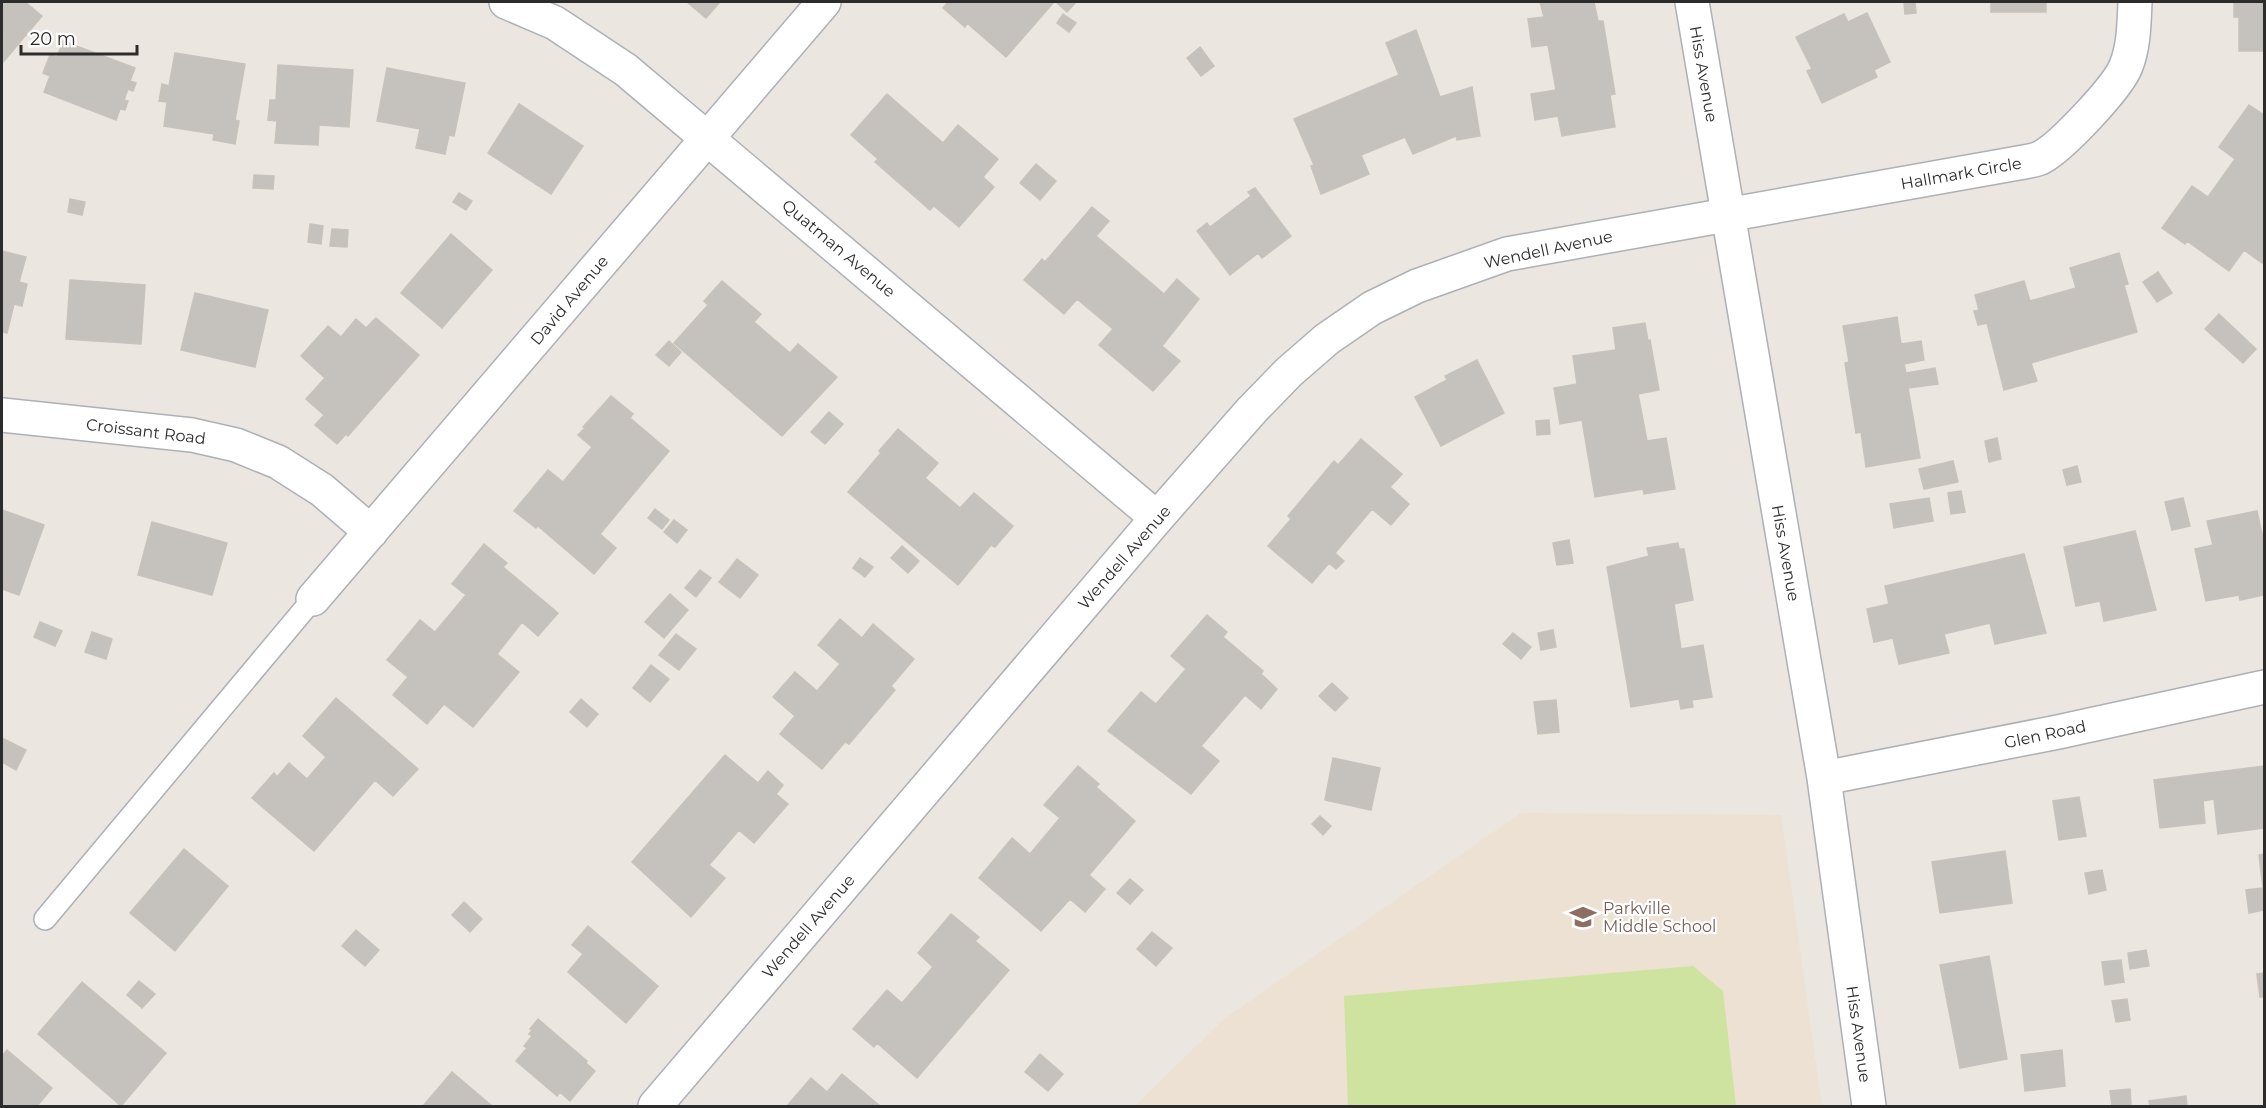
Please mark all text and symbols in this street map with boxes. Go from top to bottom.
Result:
scale bar [21,18,136,56]
street label: Hiss Avenue [1686,24,1721,124]
text: 20 m [30,28,76,50]
street label: Hallmark Circle [1899,154,2023,193]
street label: Quatman Avenue [778,195,899,301]
street label: Wendell Avenue [1482,227,1614,272]
street label: David Avenue [526,252,612,349]
street label: Croissant Road [85,415,207,448]
street label: Wendell Avenue [1074,502,1175,613]
street label: Hiss Avenue [1768,503,1803,603]
street label: Glen Road [2002,717,2088,752]
street label: Wendell Avenue [758,871,859,982]
place label: Parkville Middle School [1603,899,1716,936]
school or university icon: Parkville Middle School [1568,902,1598,932]
street label: Hiss Avenue [1842,984,1875,1084]

